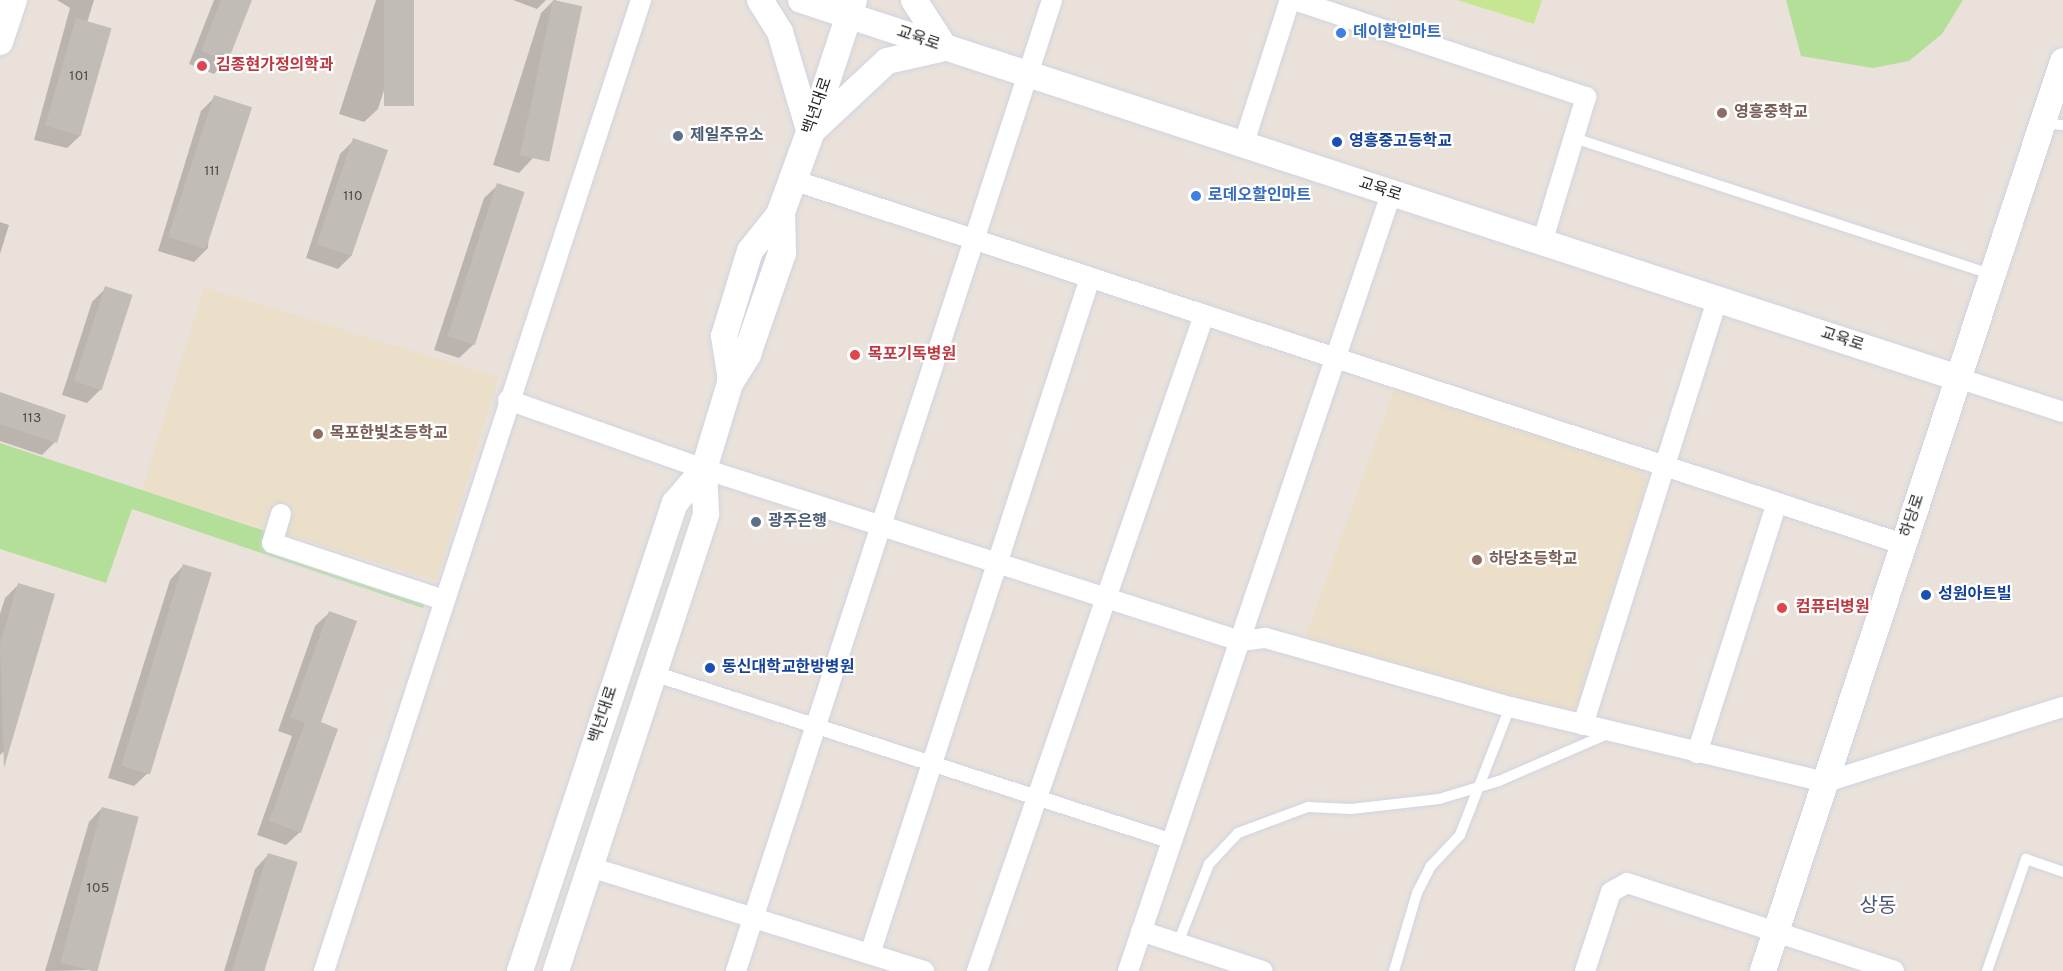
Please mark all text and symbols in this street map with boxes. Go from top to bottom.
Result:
street label: 교육로 [894,23,942,55]
place label: 데이할인마트 [1353,23,1441,43]
marker: 데이할인마트 [1334,26,1348,40]
place label: 김종현가정의학과 [216,56,334,76]
marker: 김종현가정의학과 [193,57,211,75]
house number: 101 [69,69,89,85]
street label: 백년대로 [799,75,837,137]
place label: 영흥중학교 [1734,103,1808,123]
marker: 영흥중학교 [1715,106,1729,120]
place label: 제일주유소 [690,126,764,146]
marker: 제일주유소 [671,129,685,143]
place label: 영흥중고등학교 [1349,132,1452,152]
marker: 영흥중고등학교 [1330,135,1344,149]
house number: 111 [204,164,220,180]
street label: 교육로 [1356,174,1404,206]
place label: 로데오할인마트 [1208,186,1311,206]
house number: 110 [343,189,363,205]
marker: 로데오할인마트 [1189,189,1203,203]
street label: 교육로 [1818,324,1866,356]
place label: 목포기독병원 [868,345,956,365]
marker: 목포기독병원 [846,346,864,364]
house number: 113 [23,411,41,427]
place label: 목포한빛초등학교 [330,424,448,444]
marker: 목포한빛초등학교 [311,427,325,441]
street label: 하당로 [1897,492,1929,540]
place label: 광주은행 [768,512,827,532]
marker: 광주은행 [749,515,763,529]
place label: 하당초등학교 [1489,550,1577,570]
marker: 하당초등학교 [1470,553,1484,567]
place label: 성원아트빌 [1938,585,2012,605]
marker: 성원아트빌 [1919,588,1933,602]
place label: 컴퓨터병원 [1796,598,1870,618]
marker: 컴퓨터병원 [1773,599,1791,617]
place label: 동신대학교한방병원 [722,658,854,678]
marker: 동신대학교한방병원 [703,661,717,675]
street label: 백년대로 [586,684,622,746]
house number: 105 [87,881,109,897]
district label: 상동 [1860,895,1896,919]

